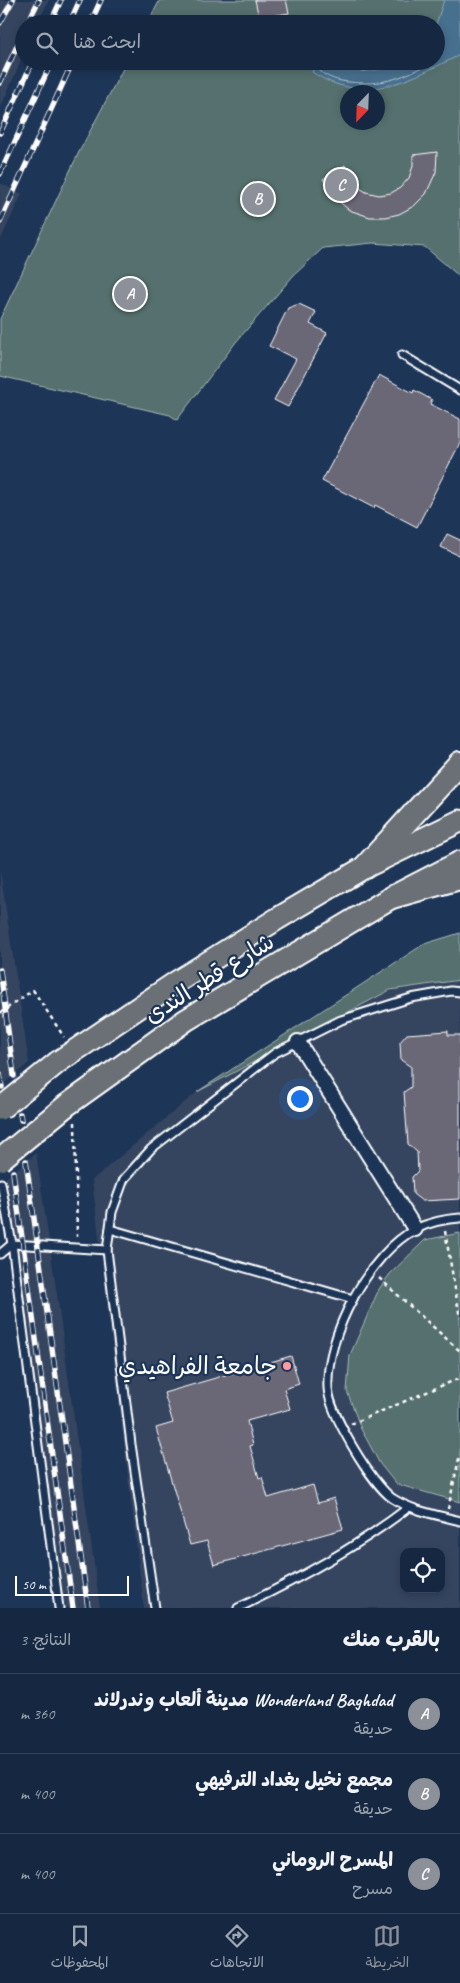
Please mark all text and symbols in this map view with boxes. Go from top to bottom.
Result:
search box [15,15,445,70]
icon: search [33,29,61,57]
text: ابحث هنا [73,30,141,54]
north arrow [340,85,385,130]
pin: C [325,166,357,204]
pin: B [242,180,274,218]
pin: A [114,275,146,313]
street label: شارع قطر الندى [138,926,281,1032]
your location [287,1086,313,1112]
place label: جامعة الفراهيدي [118,1351,277,1383]
marker: جامعة الفراهيدي [281,1360,293,1372]
map controls [400,1548,445,1593]
button: locate [400,1548,445,1593]
scale bar [15,1573,129,1596]
text: 50 m [22,1576,46,1593]
text: بالقرب منك [343,1626,440,1652]
text: النتائج: 3 [20,1630,71,1650]
text: Wonderland Baghdad مدينة ألعاب وندرلاند [94,1688,393,1712]
text: 360 m [20,1704,54,1724]
text: A [420,1704,428,1724]
text: حديقة [354,1719,393,1739]
text: مجمع نخيل بغداد الترفيهي [195,1768,393,1792]
text: 400 m [20,1784,54,1804]
text: B [420,1784,428,1804]
text: حديقة [354,1799,393,1819]
text: المسرح الروماني [272,1848,393,1872]
text: 400 m [20,1864,54,1884]
text: C [420,1864,428,1884]
text: مسرح [352,1879,393,1899]
tab: المحفوظات [51,1922,108,1975]
tab: الاتجاهات [210,1922,264,1975]
tab: الخريطة [366,1922,409,1975]

